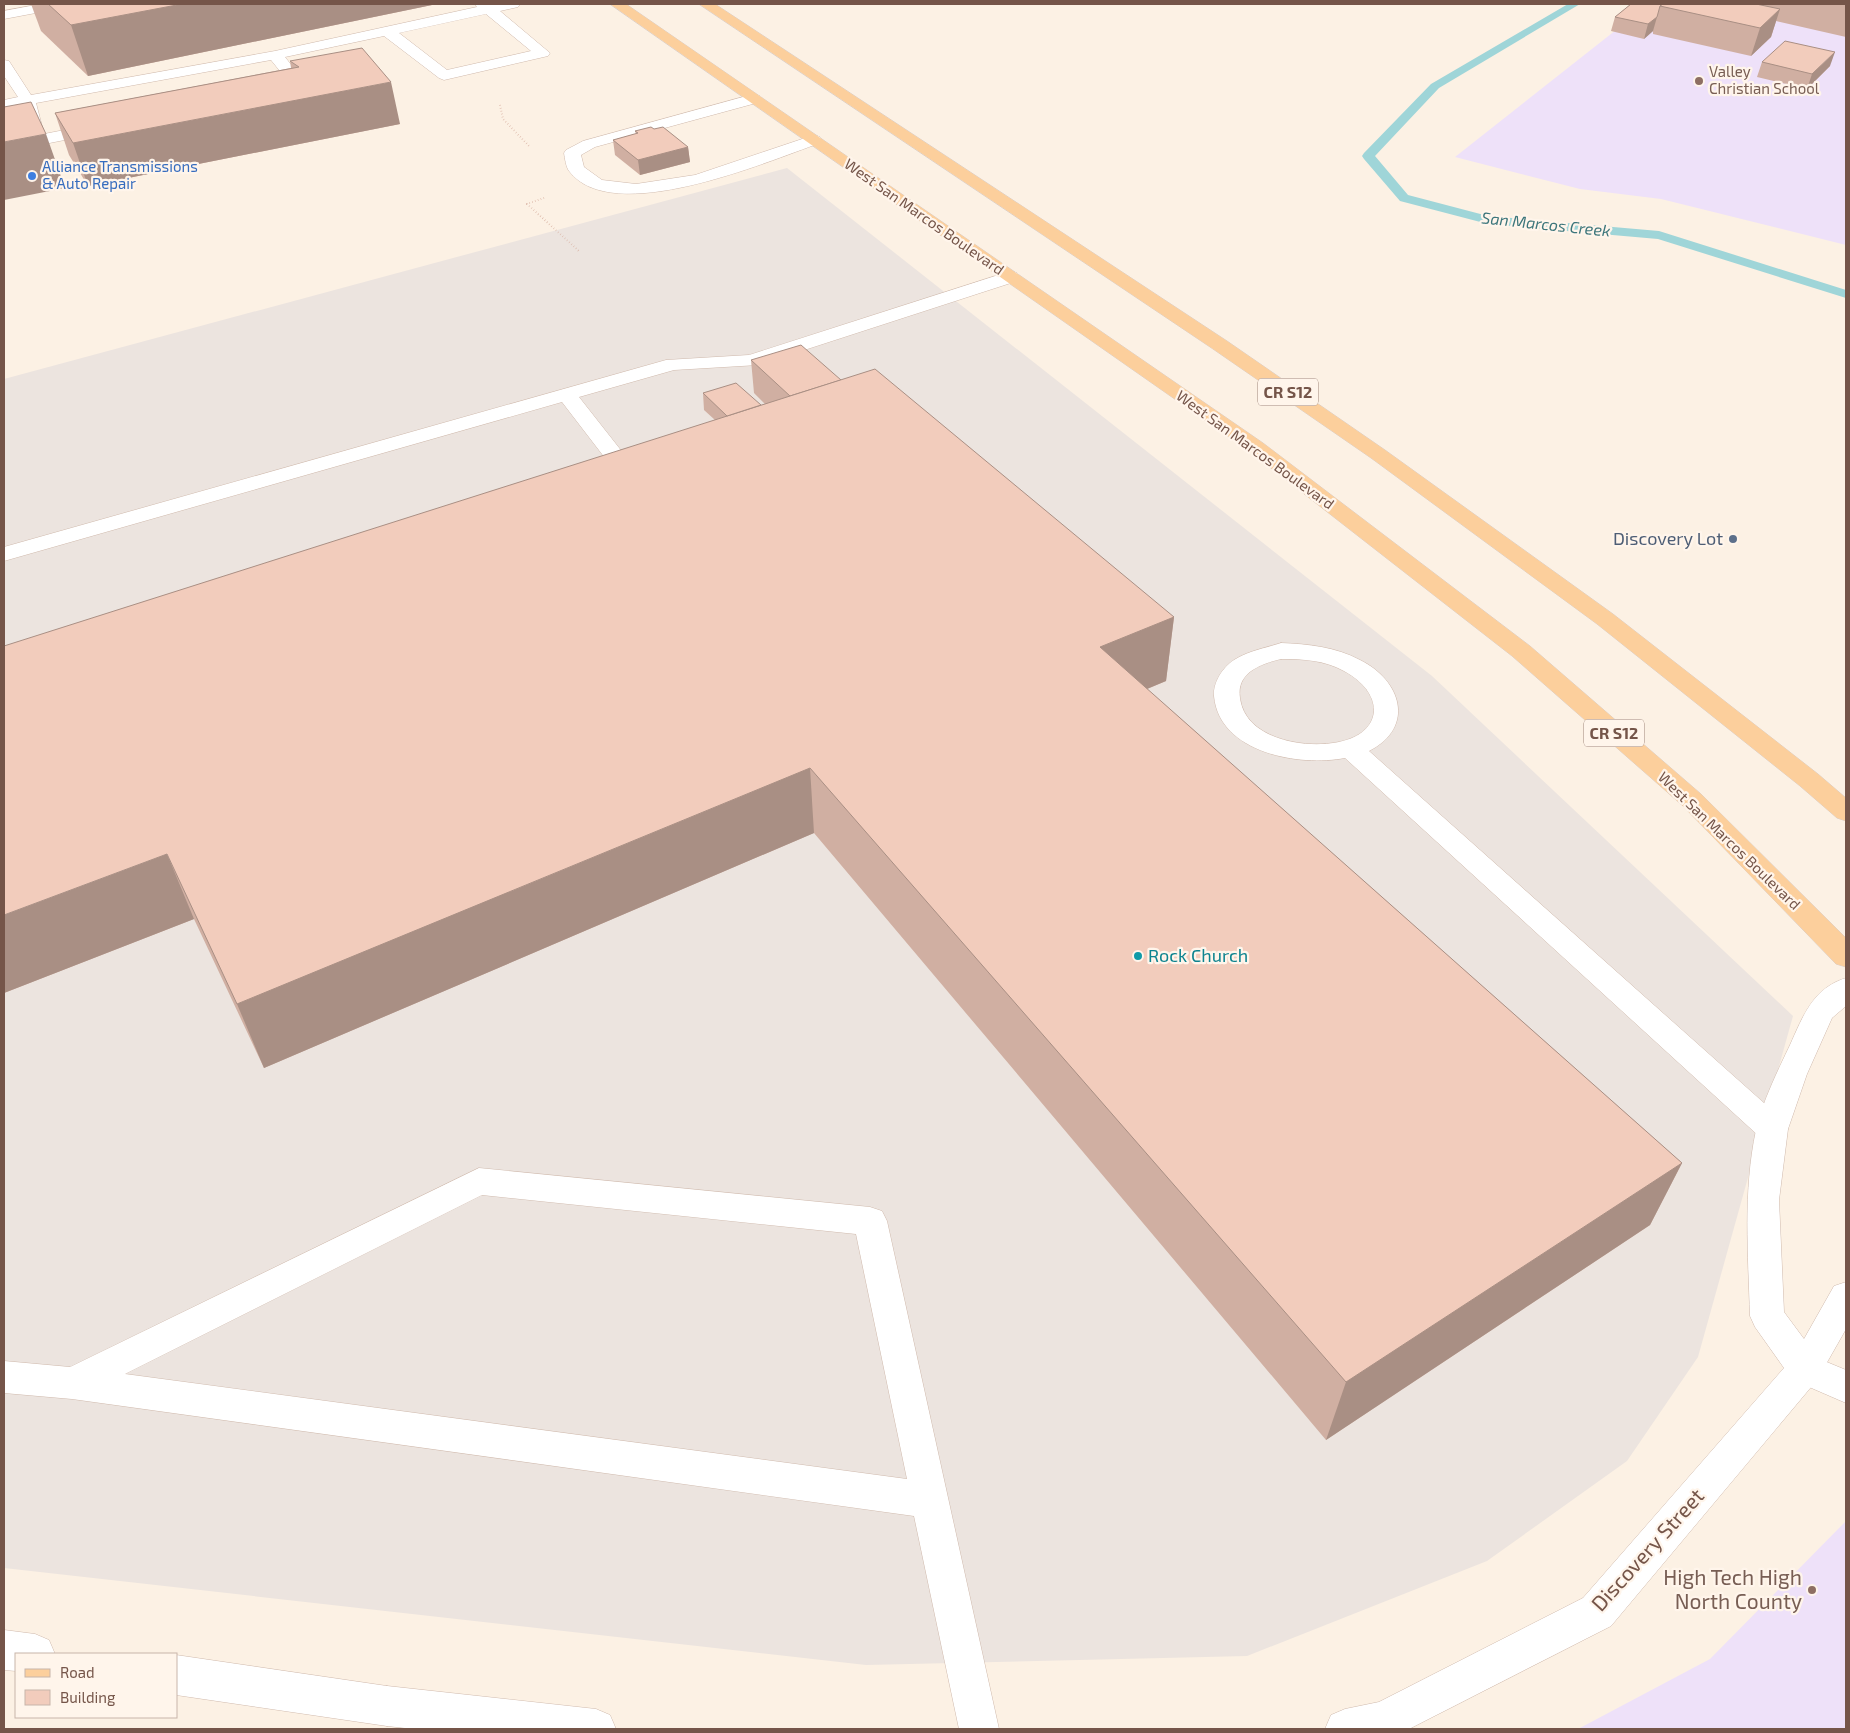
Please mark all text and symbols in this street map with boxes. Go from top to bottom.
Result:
place label: Valley Christian School [1709,62,1820,97]
marker: Valley Christian School [1693,75,1705,87]
street label: West San Marcos Boulevard [841,154,1008,278]
place label: Alliance Transmissions & Auto Repair [42,157,198,192]
marker: Alliance Transmissions & Auto Repair [26,170,38,182]
water label: San Marcos Creek [1481,207,1611,240]
road number: CR S12 [1258,378,1318,406]
street label: West San Marcos Boulevard [1173,386,1338,513]
place label: Discovery Lot [1613,527,1723,549]
marker: Discovery Lot [1727,533,1739,545]
road number: CR S12 [1584,720,1644,746]
street label: West San Marcos Boulevard [1655,768,1805,913]
place label: Rock Church [1148,944,1248,966]
marker: Rock Church [1132,950,1144,962]
street label: Discovery Street [1585,1483,1708,1615]
place label: High Tech High North County [1663,1564,1802,1613]
marker: High Tech High North County [1806,1584,1818,1596]
legend [15,1653,178,1718]
text: Road [60,1663,95,1681]
text: Building [60,1688,116,1706]

